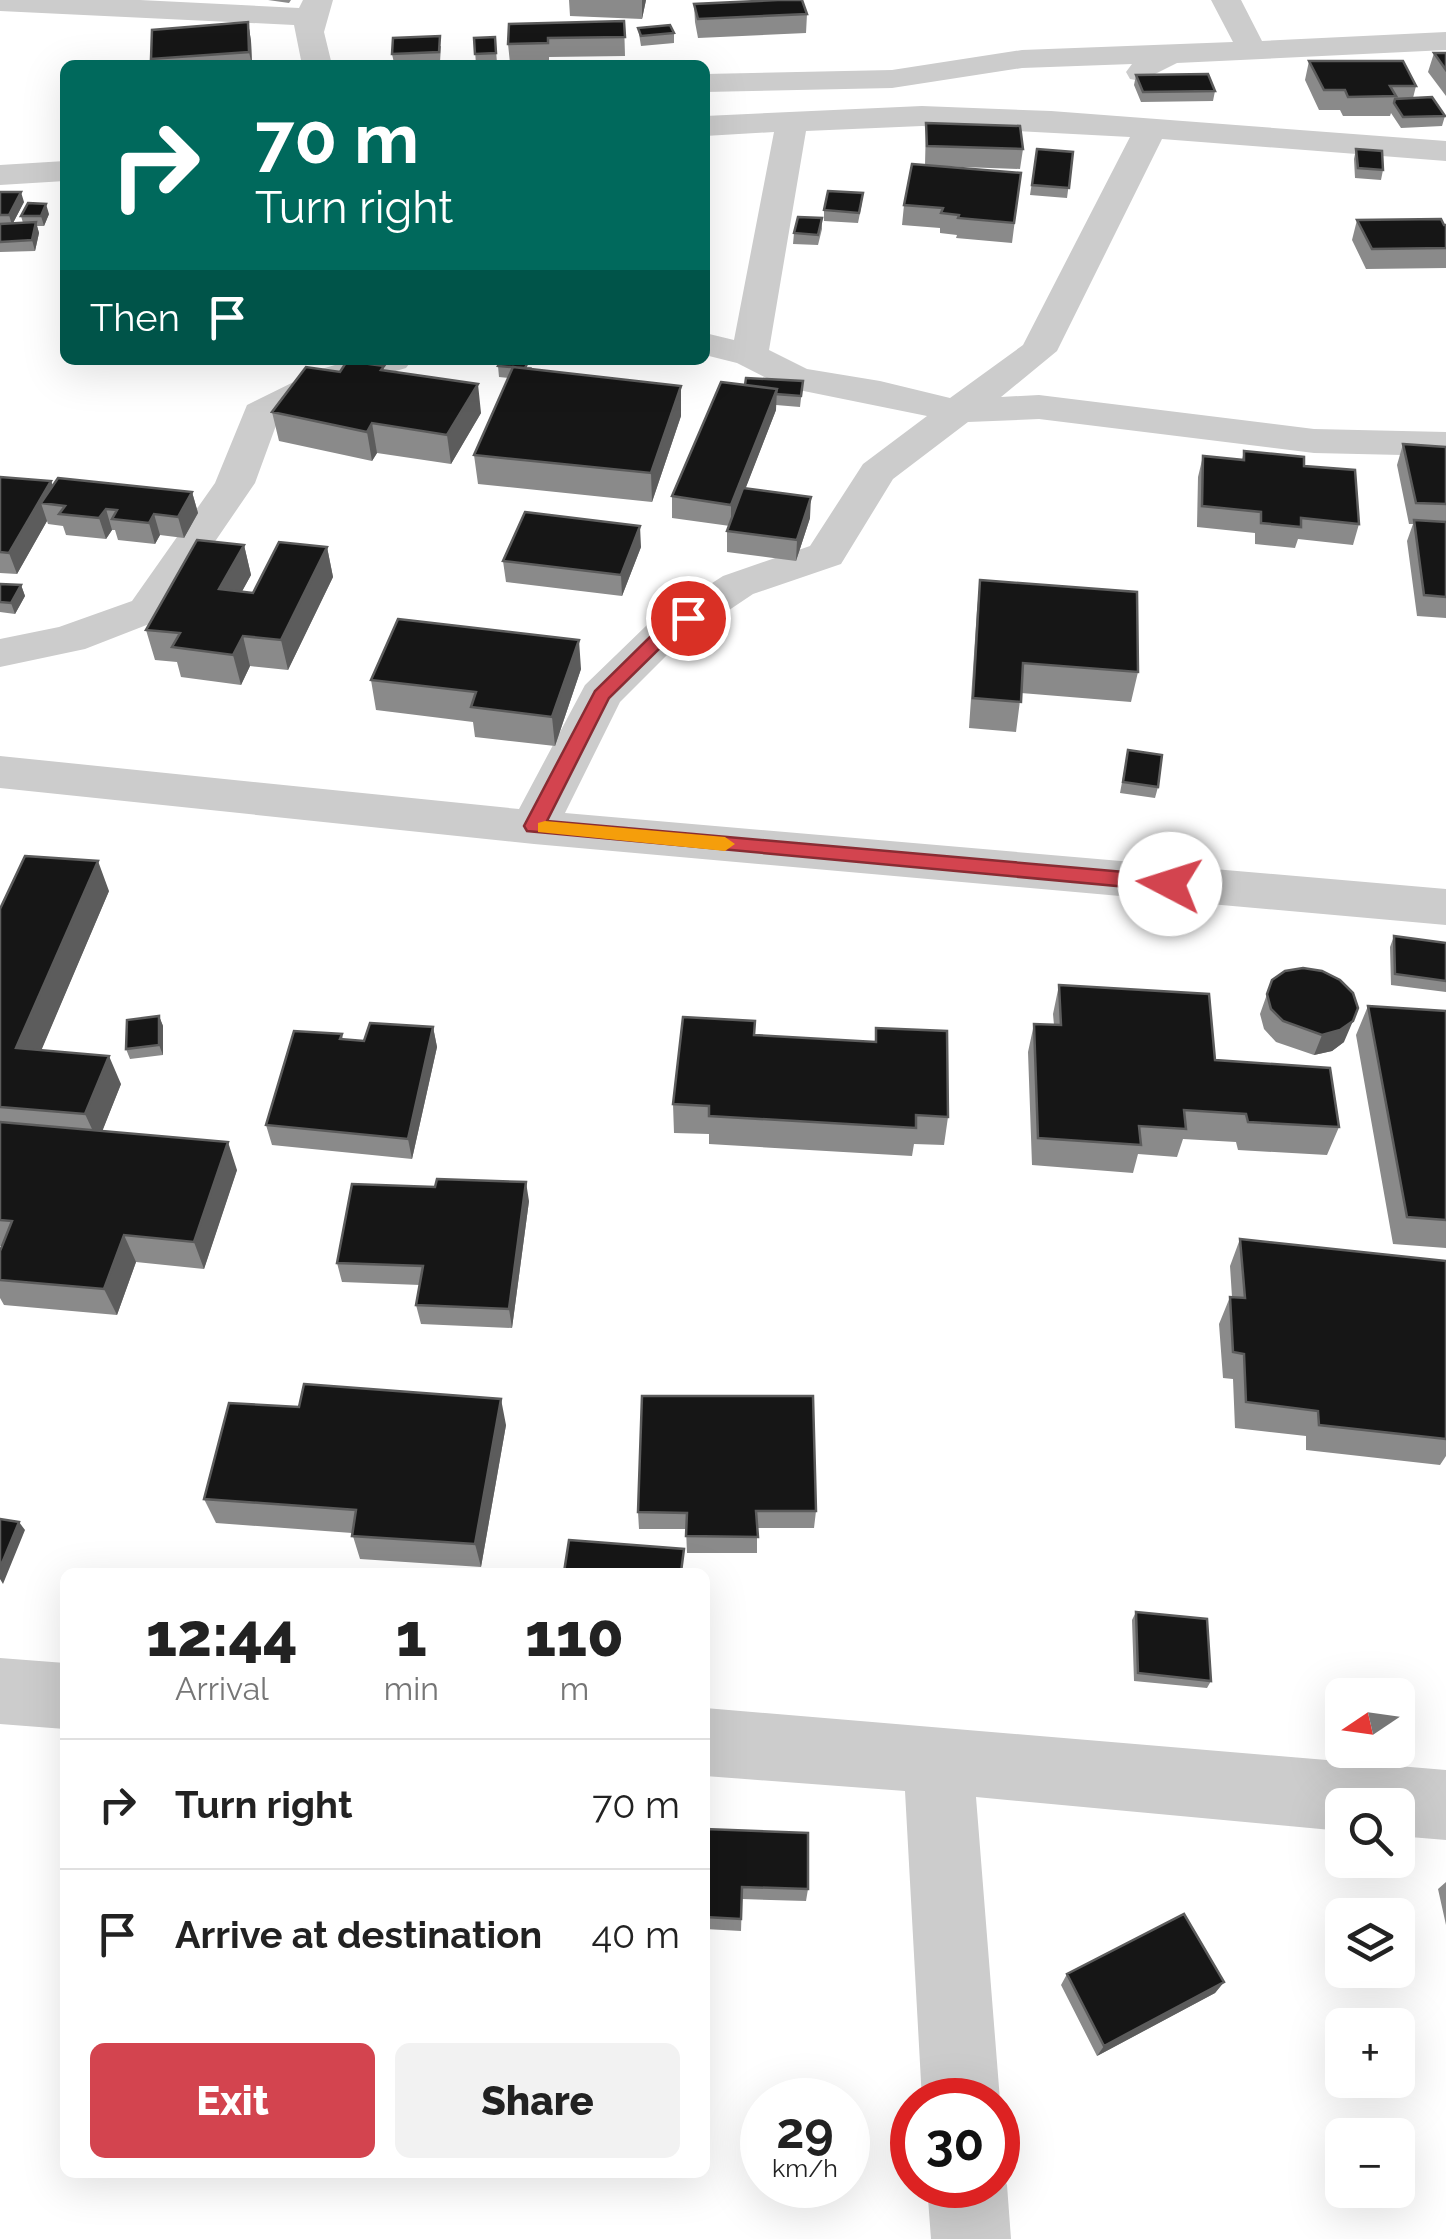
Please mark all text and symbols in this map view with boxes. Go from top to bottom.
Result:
text: 70 m [255,97,419,179]
icon: right [90,100,220,230]
text: Turn right [255,181,453,234]
icon: arrive [200,290,255,345]
text: Then [90,295,180,340]
pin [646,576,731,661]
icon: arrive [661,591,716,646]
position arrow [1118,832,1222,936]
text: 12:44 [146,1600,298,1670]
text: 1 [396,1600,427,1670]
text: 110 [525,1600,624,1670]
text: Arrival [175,1670,269,1707]
text: min [384,1670,439,1707]
text: m [560,1670,589,1707]
north arrow [1325,1678,1415,1768]
map controls [1325,1678,1415,2208]
icon: right [90,1777,145,1832]
text: Turn right [175,1782,352,1827]
text: 70 m [592,1782,680,1827]
button: search [1325,1788,1415,1878]
button: layers [1325,1898,1415,1988]
icon: arrive [90,1907,145,1962]
text: Arrive at destination [175,1912,542,1957]
text: 40 m [591,1912,680,1957]
button: + [1325,2008,1415,2098]
button: Exit [90,2043,375,2158]
button: Share [395,2043,680,2158]
speed limit sign: 30 [890,2078,1020,2208]
text: 29 [776,2101,834,2160]
button: − [1325,2118,1415,2208]
text: km/h [772,2153,838,2183]

